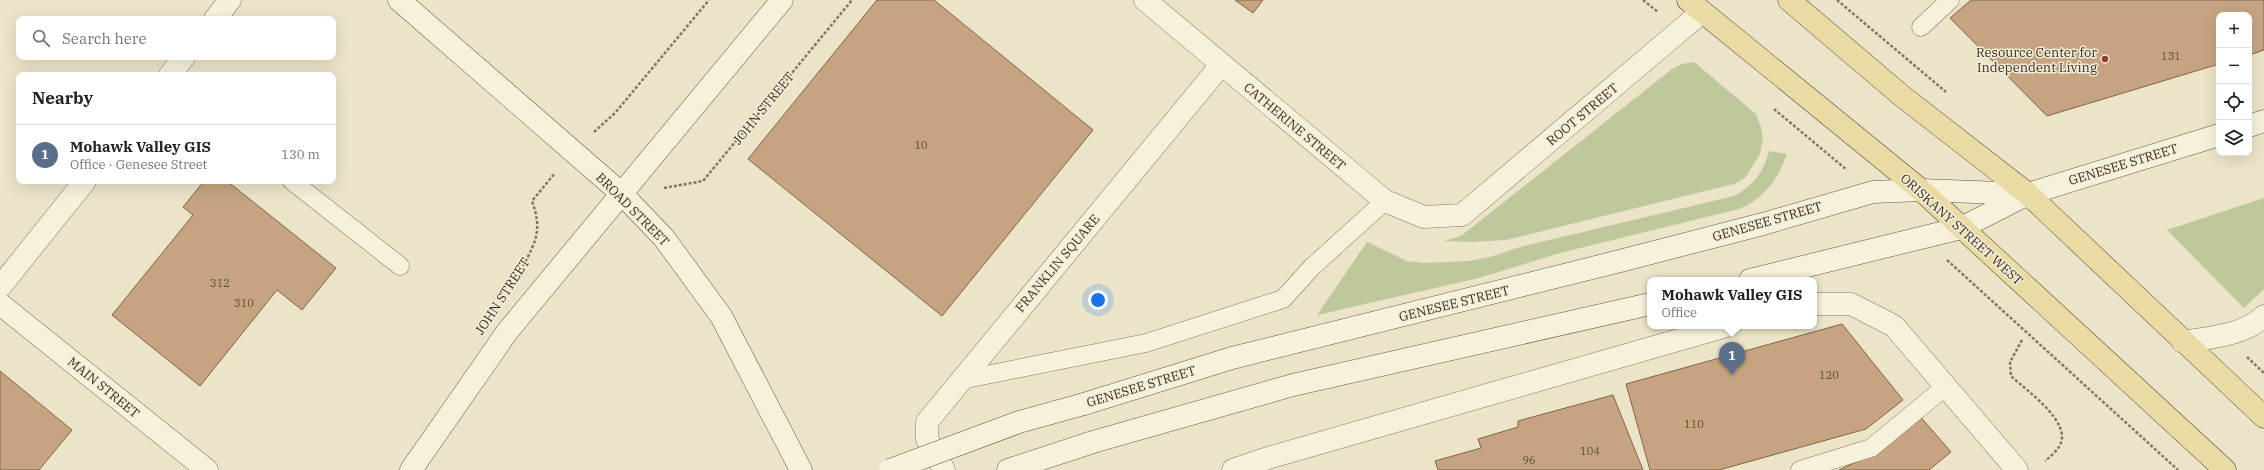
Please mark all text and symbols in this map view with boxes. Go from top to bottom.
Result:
map controls [2216,12,2252,156]
button: + [2216,12,2252,48]
search box [16,16,336,60]
icon: search [30,27,52,49]
text: Search here [62,29,147,48]
place label: Resource Center for Independent Living [1976,44,2097,76]
button: − [2216,48,2252,84]
house number: 131 [2161,49,2181,63]
marker: Resource Center for Independent Living [2100,54,2110,64]
street label: JOHN STREET [729,68,798,148]
street label: CATHERINE STREET [1240,79,1350,174]
street label: ROOT STREET [1543,79,1622,149]
button: locate [2216,84,2252,120]
text: Nearby [32,87,93,109]
button: layers [2216,120,2252,156]
text: Mohawk Valley GIS [70,137,211,156]
house number: 10 [914,138,928,152]
street label: GENESEE STREET [2066,140,2180,189]
text: 1 [41,146,49,163]
text: 130 m [281,146,320,163]
text: Office · Genesee Street [70,156,207,173]
street label: BROAD STREET [592,169,673,250]
street label: ORISKANY STREET WEST [1897,170,2027,289]
street label: GENESEE STREET [1710,198,1824,245]
street label: FRANKLIN SQUARE [1011,211,1103,316]
street label: JOHN STREET [471,254,534,338]
house number: 312 [210,276,230,290]
popup [1647,277,1817,329]
street label: GENESEE STREET [1397,281,1512,325]
text: Mohawk Valley GIS [1662,285,1802,304]
your location [1088,290,1108,310]
house number: 310 [234,296,254,310]
text: Office [1662,304,1697,321]
pin: 1 [1719,342,1745,375]
street label: MAIN STREET [64,353,144,422]
street label: GENESEE STREET [1084,362,1198,411]
house number: 120 [1819,368,1839,382]
house number: 110 [1684,417,1704,431]
house number: 104 [1580,444,1600,458]
house number: 96 [1522,453,1536,467]

